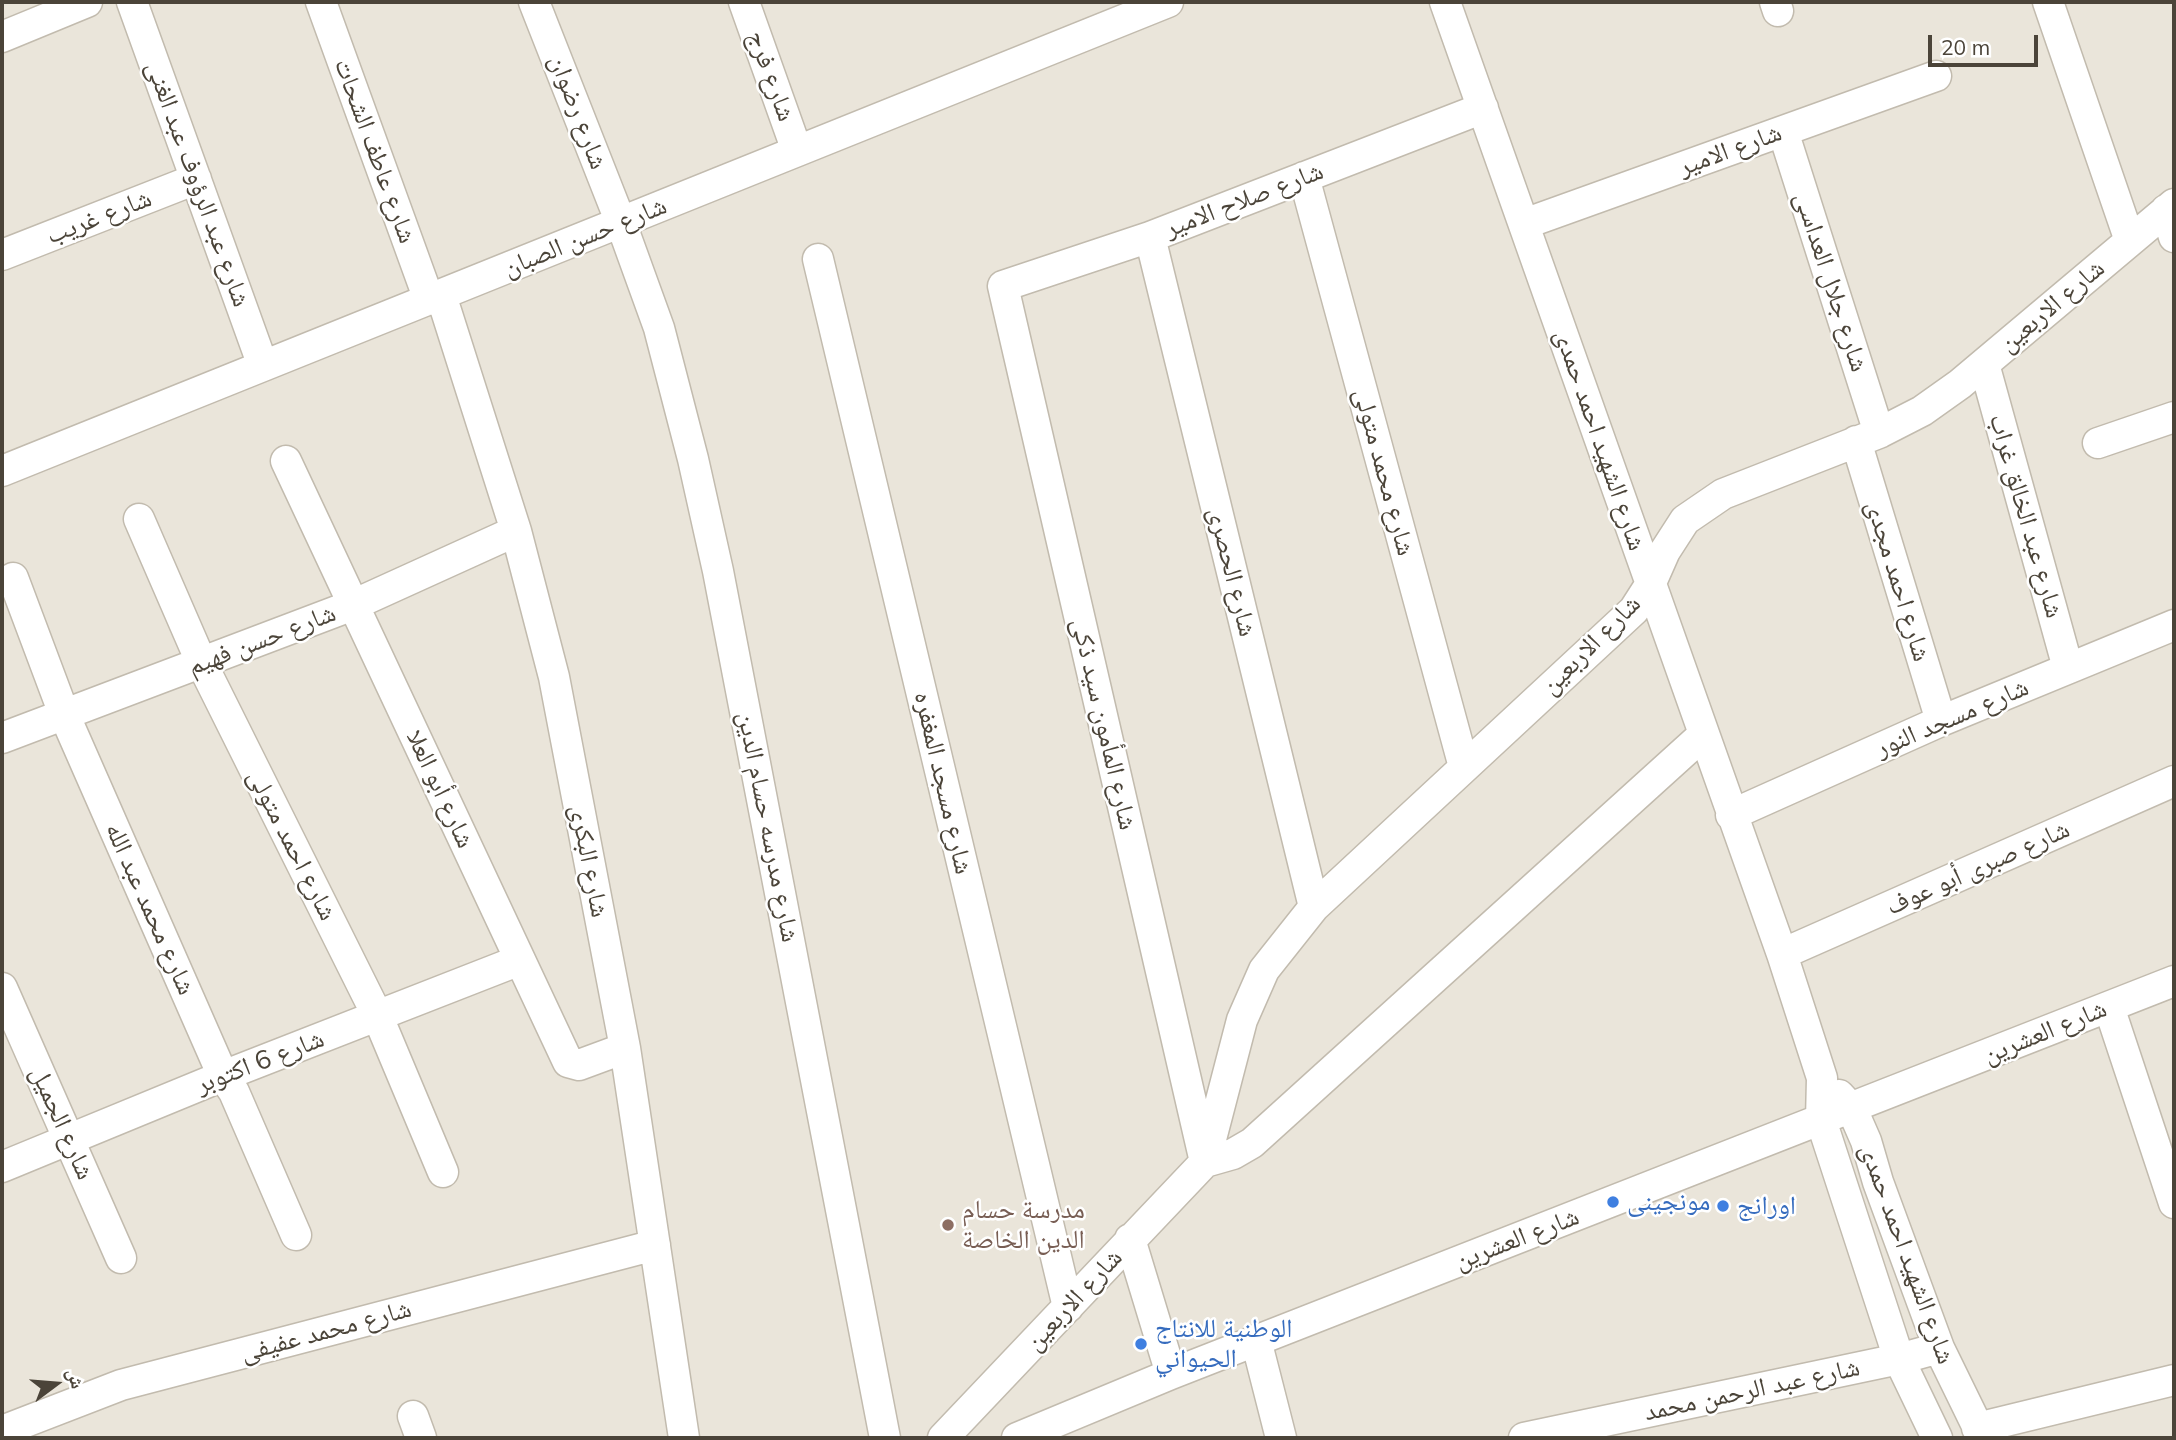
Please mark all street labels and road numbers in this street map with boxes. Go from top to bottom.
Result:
street label: شارع فرج [740,26,802,126]
street label: شارع رضوان [542,50,614,174]
street label: شارع عاطف الشحات [327,55,423,247]
street label: شارع عبد الرؤوف عبد الغنى [139,57,257,311]
street label: شارع الامير [1674,117,1786,183]
street label: شارع صلاح الامير [1160,155,1328,245]
street label: شارع غريب [42,183,156,251]
street label: شارع جلال العداسى [1787,188,1875,376]
street label: شارع حسن الصبان [499,190,671,284]
street label: شارع الاربعين [1993,253,2111,359]
street label: شارع الشهيد احمد حمدى [1548,325,1652,555]
street label: شارع محمد متولى [1347,385,1421,559]
street label: شارع عبد الخالق غراب [1982,411,2070,621]
street label: شارع احمد مجدى [1859,497,1937,665]
street label: شارع الحصرى [1201,504,1263,640]
street label: شارع الاربعين [1535,589,1647,701]
street label: شارع حسن فهيم [184,598,340,682]
street label: شارع المأمون سيد ذكى [1064,615,1144,833]
street label: شارع مسجد النور [1871,672,2033,764]
street label: شارع مسجد المغفره [907,689,979,877]
street label: شارع مدرسه حسام الدين [730,709,806,945]
street label: شارع أبو العلا [399,725,481,853]
street label: شارع احمد متولى [241,764,343,926]
street label: شارع البكرى [563,802,615,920]
street label: شارع صبرى أبو عوف [1882,814,2074,922]
street label: شارع محمد عبد الله [98,818,202,1000]
street label: شارع العشرين [1979,993,2111,1071]
street label: شارع 6 اكتوبر [192,1023,328,1101]
street label: شارع الجميل [23,1062,101,1184]
street label: شارع الشهيد احمد حمدى [1853,1140,1961,1368]
street label: شارع العشرين [1450,1201,1584,1277]
street label: شارع الاربعين [1019,1242,1129,1358]
street label: شارع محمد عفيفى [237,1293,415,1369]
street label: شارع عبد الرحمن محمد [1641,1352,1863,1428]

